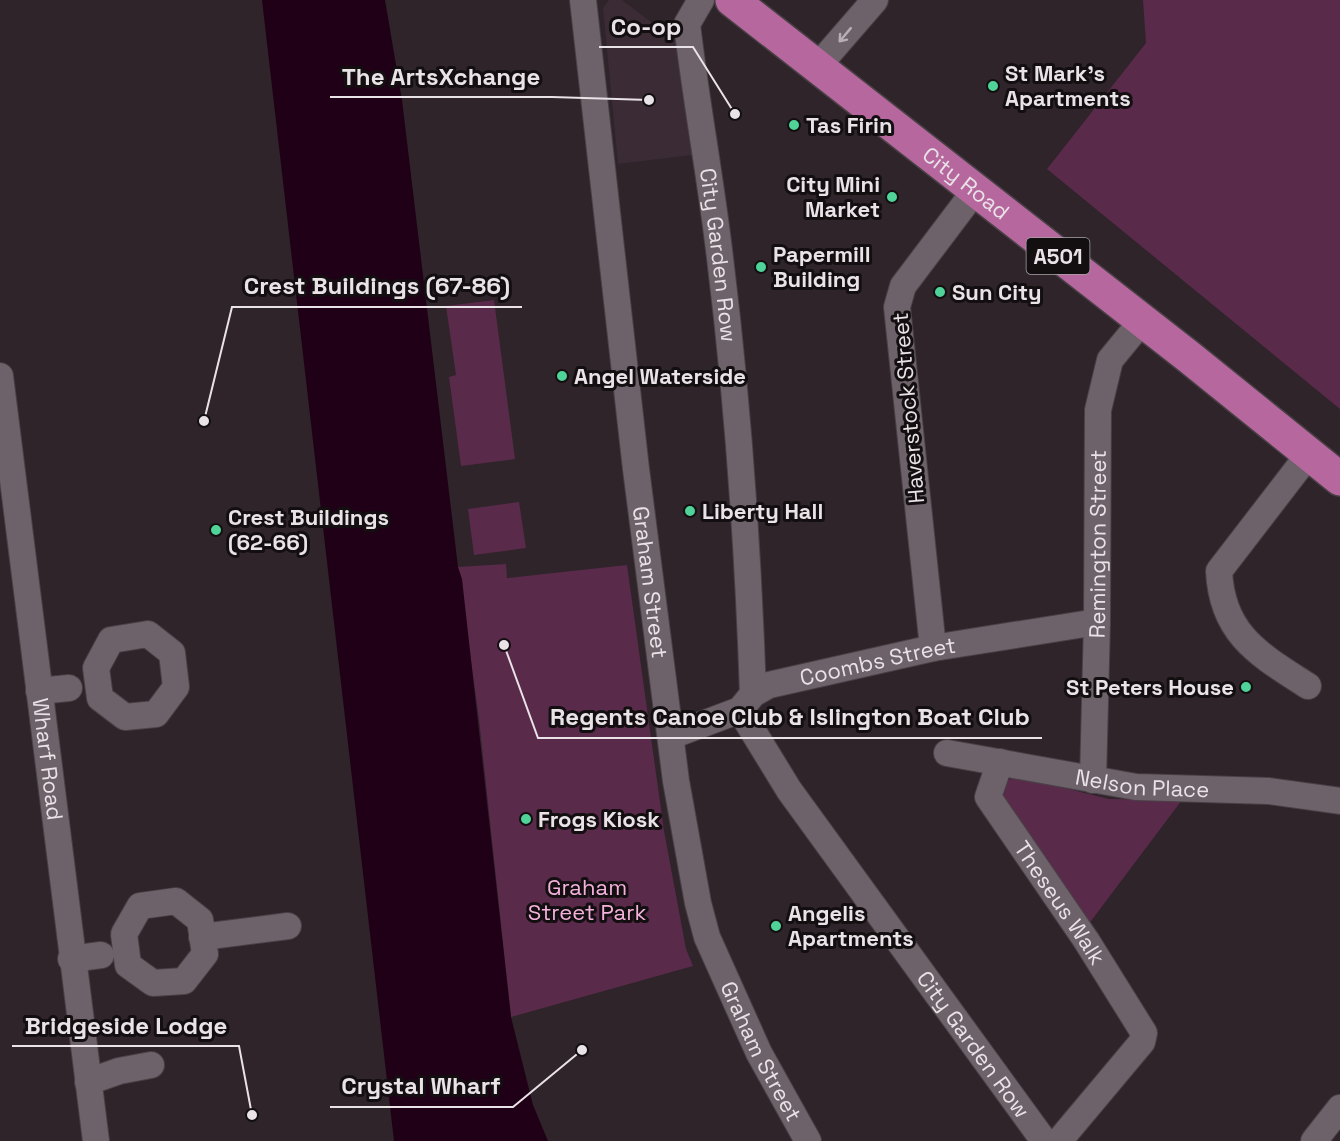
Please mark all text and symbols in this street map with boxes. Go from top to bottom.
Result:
callout: Co-op [599,5,693,47]
text: Co-op [611,11,681,42]
one-way arrow [838,27,851,43]
callout: The ArtsXchange [330,55,552,97]
place label: St Mark's Apartments [1005,59,1131,112]
text: The ArtsXchange [342,61,540,92]
marker: St Mark's Apartments [986,79,1000,93]
place label: Tas Firin [806,111,893,139]
marker: Tas Firin [787,118,801,132]
street label: City Road [917,140,1015,226]
street label: City Garden Row [694,166,743,343]
place label: City Mini Market [786,170,880,223]
marker: City Mini Market [885,190,899,204]
road number: A501 [1026,238,1090,274]
place label: Papermill Building [773,240,871,293]
marker: Papermill Building [754,260,768,274]
callout: Crest Buildings (67-86) [232,265,522,307]
text: Crest Buildings (67-86) [244,270,510,301]
place label: Sun City [952,278,1042,306]
marker: Sun City [933,285,947,299]
street label: Haverstock Street [886,311,930,505]
place label: Angel Waterside [574,362,746,390]
marker: Angel Waterside [555,369,569,383]
street label: Remington Street [1083,450,1112,639]
place label: Liberty Hall [702,497,823,525]
place label: Crest Buildings (62-66) [228,503,389,556]
street label: Graham Street [627,504,674,660]
marker: Liberty Hall [683,504,697,518]
marker: Crest Buildings (62-66) [209,523,223,537]
street label: Coombs Street [797,631,958,692]
place label: St Peters House [1066,673,1234,701]
marker: St Peters House [1239,680,1253,694]
street label: Wharf Road [27,696,70,822]
callout: Regents Canoe Club & Islington Boat Club [538,696,1042,738]
text: Regents Canoe Club & Islington Boat Club [550,701,1030,732]
street label: Nelson Place [1073,762,1210,803]
place label: Frogs Kiosk [538,805,660,833]
marker: Frogs Kiosk [519,812,533,826]
street label: Theseus Walk [1008,835,1112,970]
park label: Graham Street Park [528,873,646,926]
place label: Angelis Apartments [788,899,914,952]
marker: Angelis Apartments [769,919,783,933]
street label: City Garden Row [911,965,1036,1123]
street label: Graham Street [715,977,808,1126]
callout: Bridgeside Lodge [12,1004,239,1046]
text: Bridgeside Lodge [25,1010,227,1041]
callout: Crystal Wharf [330,1065,513,1107]
text: Crystal Wharf [341,1070,501,1101]

